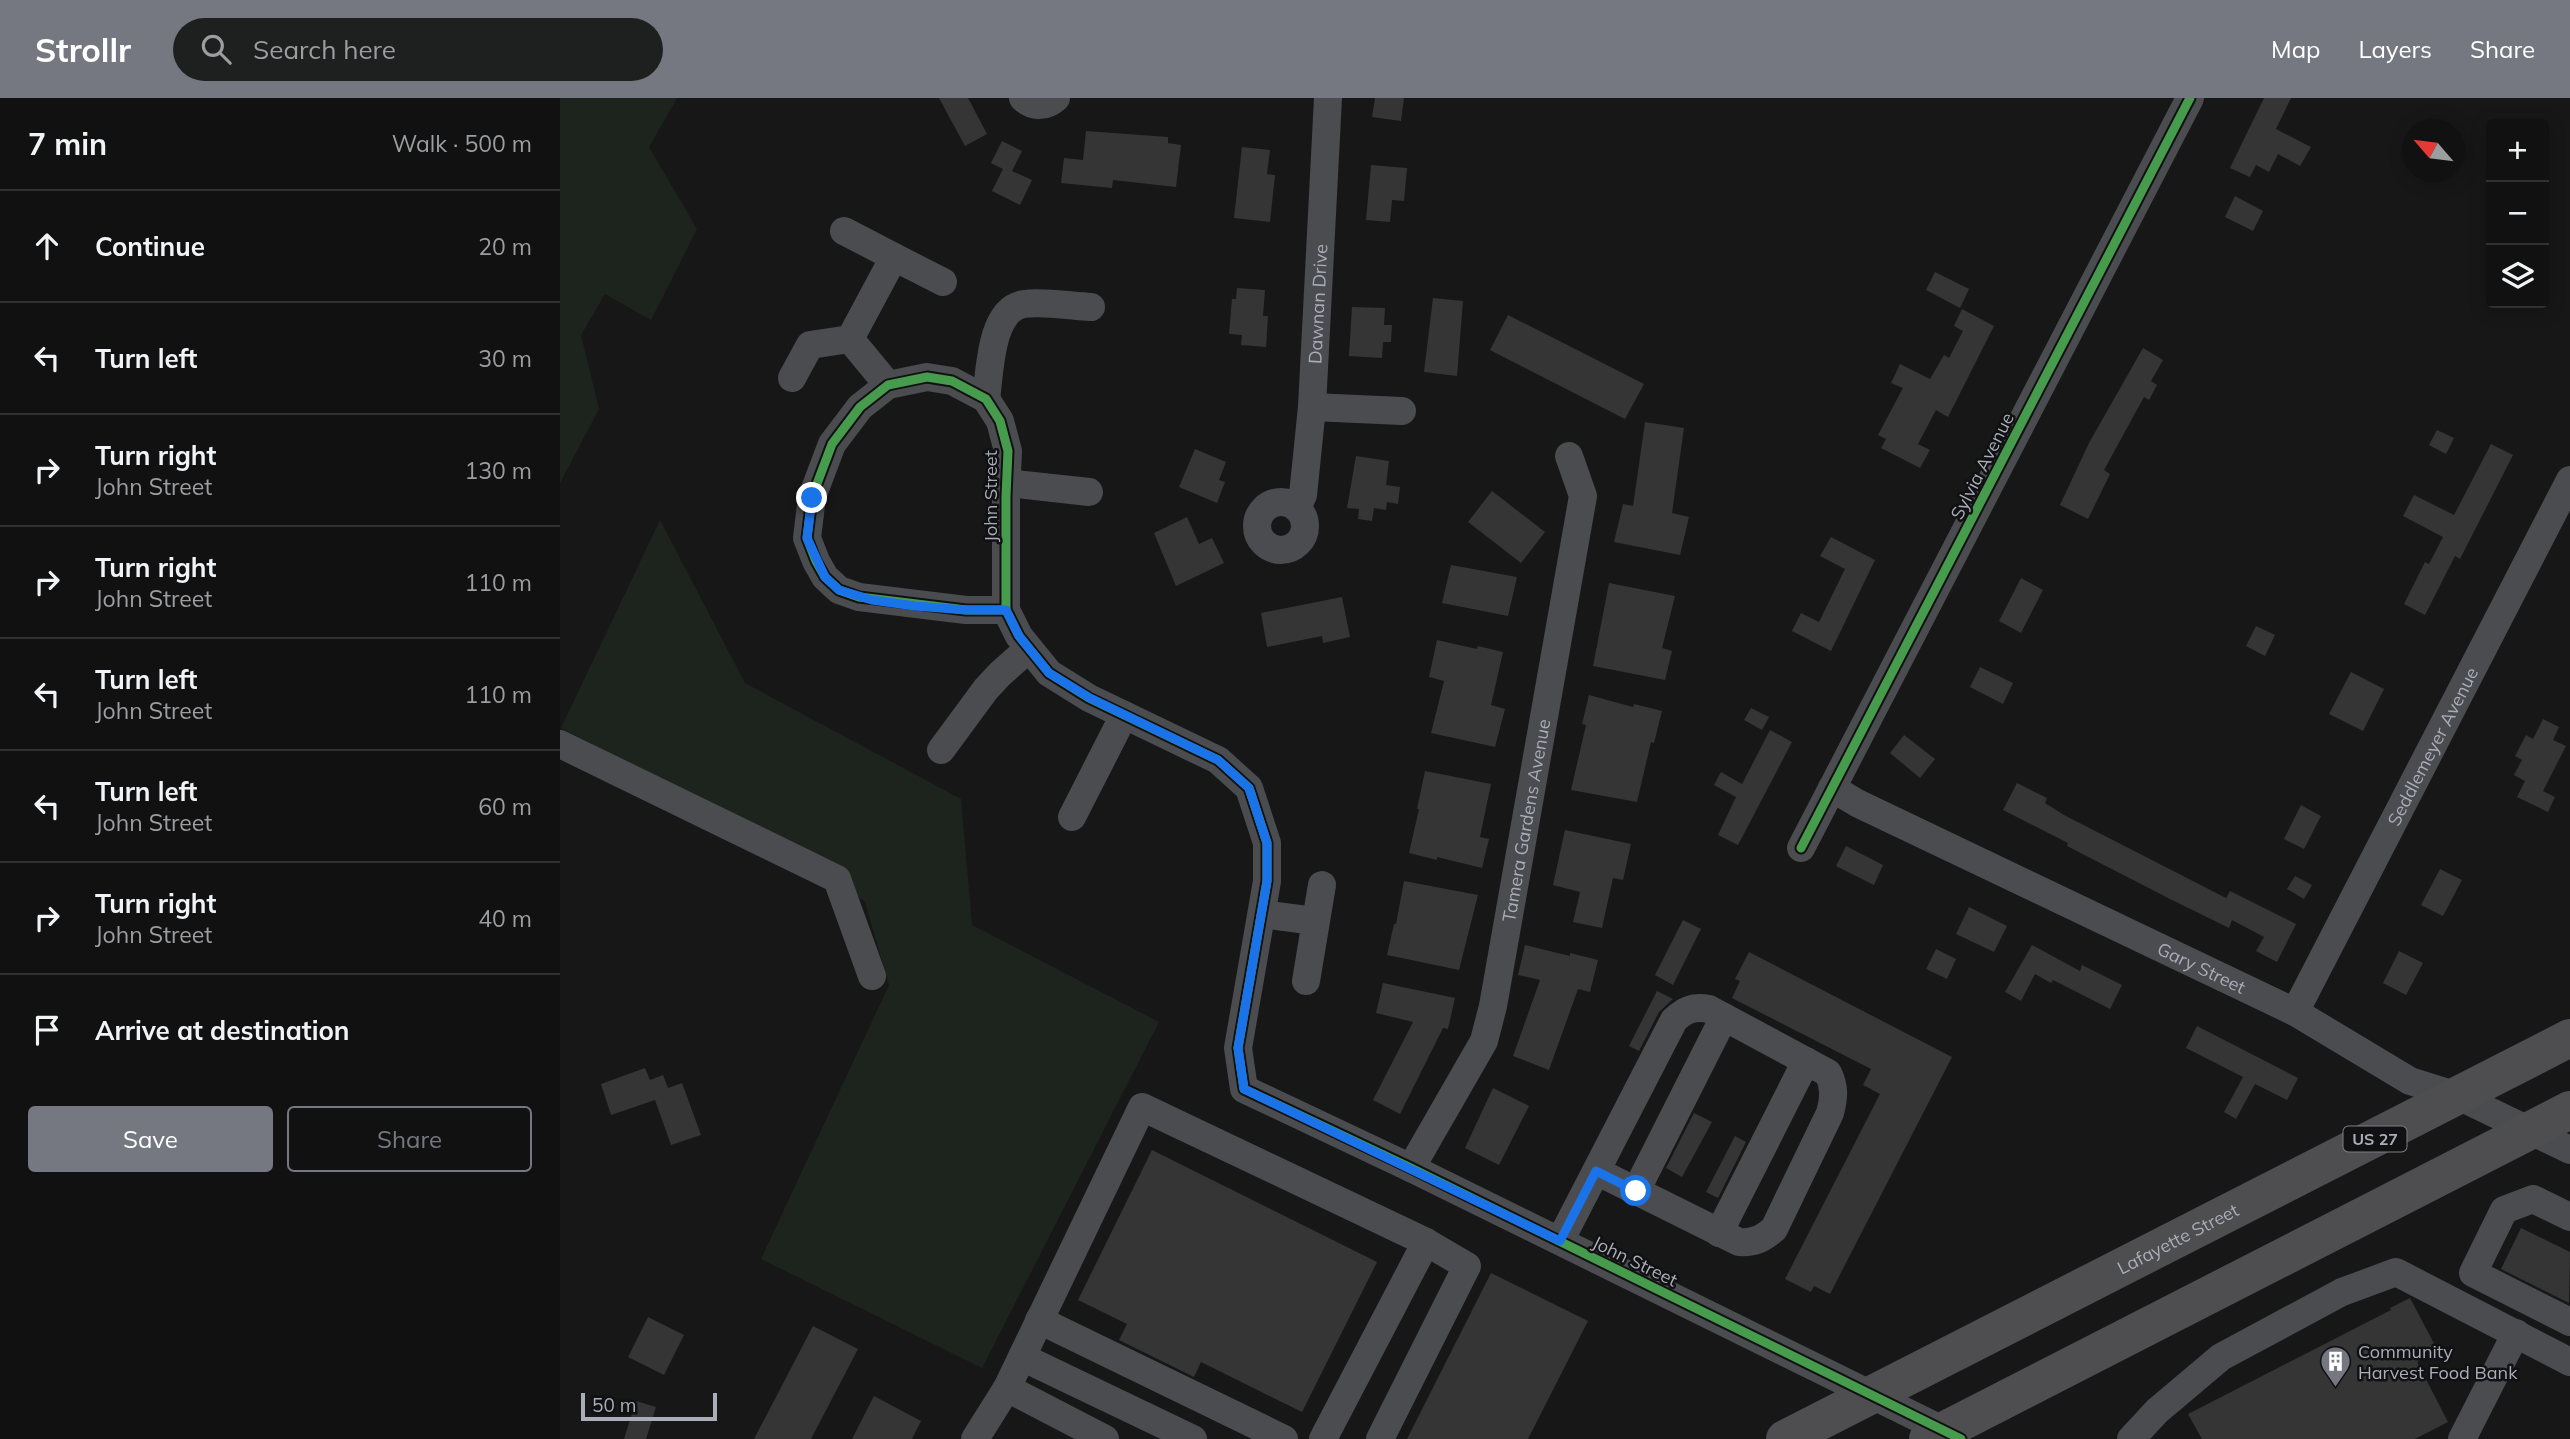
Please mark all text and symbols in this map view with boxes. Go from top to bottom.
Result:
search box [173,18,663,81]
text: Strollr [35,29,131,70]
icon: search [197,30,235,68]
text: Search here [253,33,396,66]
text: Map [2271,34,2320,64]
text: Layers [2358,34,2432,64]
text: Share [2470,34,2535,64]
north arrow [2402,119,2465,182]
map controls [2486,119,2549,308]
button: + [2486,119,2549,182]
text: 7 min [28,125,107,163]
text: Walk · 500 m [392,129,532,158]
button: − [2486,182,2549,245]
icon: ahead [28,227,66,265]
text: Continue [95,230,205,263]
text: 20 m [478,232,532,261]
street label: Dawnan Drive [1303,243,1332,364]
button: layers [2486,245,2549,308]
icon: left [28,339,66,377]
text: Turn left [95,342,197,375]
text: 30 m [478,344,532,373]
street label: Sylvia Avenue [1945,409,2019,523]
text: Turn right [95,439,216,472]
street label: John Street [979,450,1002,542]
icon: right [28,451,66,489]
text: 130 m [464,456,532,485]
text: John Street [95,472,212,501]
route end [796,482,827,513]
text: Turn right [95,551,216,584]
icon: right [28,563,66,601]
text: 110 m [464,568,532,597]
text: John Street [95,584,212,613]
text: Turn left [95,663,197,696]
street label: Seddlemeyer Avenue [2382,663,2483,830]
icon: left [28,675,66,713]
text: 110 m [464,680,532,709]
text: John Street [95,696,212,725]
street label: Tamera Gardens Avenue [1497,717,1555,924]
text: Turn left [95,775,197,808]
icon: left [28,787,66,825]
text: 60 m [478,792,532,821]
text: John Street [95,808,212,837]
text: Turn right [95,887,216,920]
icon: right [28,899,66,937]
text: 40 m [478,904,532,933]
text: John Street [95,920,212,949]
street label: Gary Street [2154,937,2250,998]
icon: arrive [28,1011,66,1049]
text: Arrive at destination [95,1014,350,1047]
button: Save [28,1106,273,1172]
button: Share [287,1106,532,1172]
road number: US 27 [2344,1126,2406,1152]
route start [1620,1175,1651,1206]
street label: Lafayette Street [2113,1198,2242,1279]
street label: John Street [1589,1231,1681,1291]
place label: Community Harvest Food Bank [2358,1340,2518,1384]
building icon: Community Harvest Food Bank [2318,1344,2352,1388]
scale bar [581,1390,718,1422]
text: 50 m [592,1393,636,1417]

